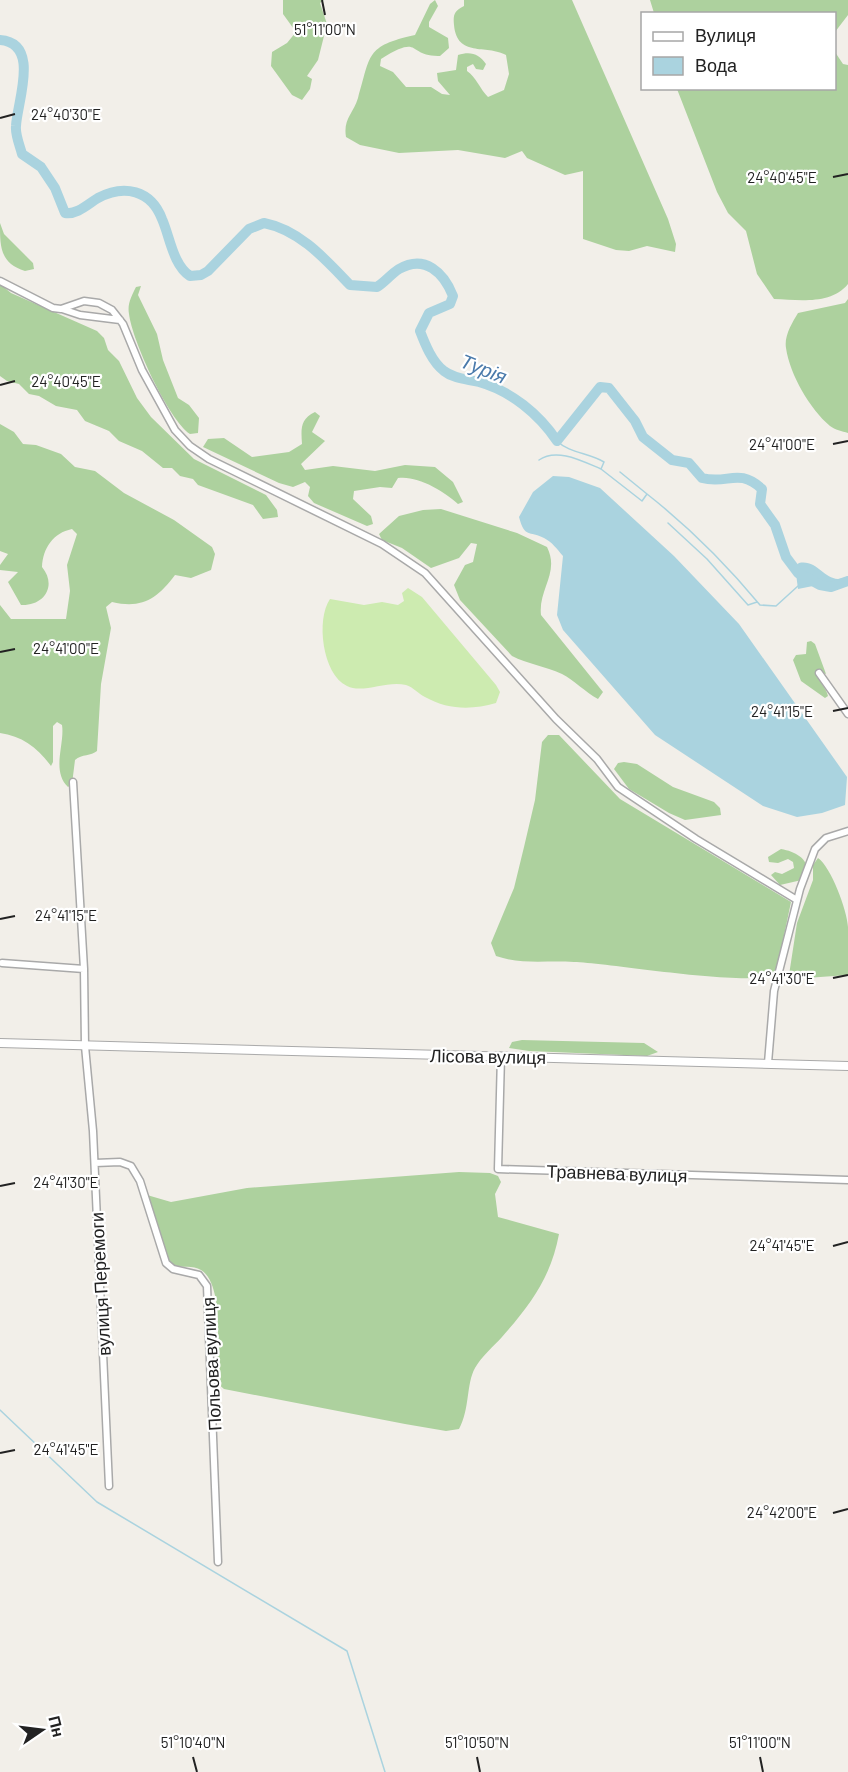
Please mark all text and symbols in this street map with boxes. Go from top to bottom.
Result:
legend [641,12,836,90]
text: 51°11'00"N [294,20,356,38]
text: Вулиця [695,24,756,46]
text: Вода [695,54,738,76]
text: 24°40'30"E [31,105,101,123]
text: 24°40'45"E [747,168,817,186]
water label: Турія [457,348,511,388]
text: 24°40'45"E [31,372,101,390]
text: 24°41'00"E [749,435,815,453]
text: 24°41'00"E [33,639,99,657]
text: 24°41'15"E [751,702,813,720]
text: 24°41'15"E [35,906,97,924]
text: 24°41'30"E [749,969,815,987]
street label: Лісова вулиця [430,1044,546,1068]
street label: Травнева вулиця [546,1160,688,1186]
text: 24°41'30"E [33,1173,99,1191]
street label: вулиця Перемоги [85,1212,115,1356]
text: 24°41'45"E [750,1236,815,1254]
street label: Польова вулиця [197,1297,225,1431]
text: 24°41'45"E [34,1440,99,1458]
text: 24°42'00"E [747,1503,817,1521]
north arrow [12,1700,72,1760]
text: Пн [45,1714,69,1739]
text: 51°10'40"N [161,1733,225,1751]
text: 51°10'50"N [445,1733,509,1751]
text: 51°11'00"N [729,1733,791,1751]

